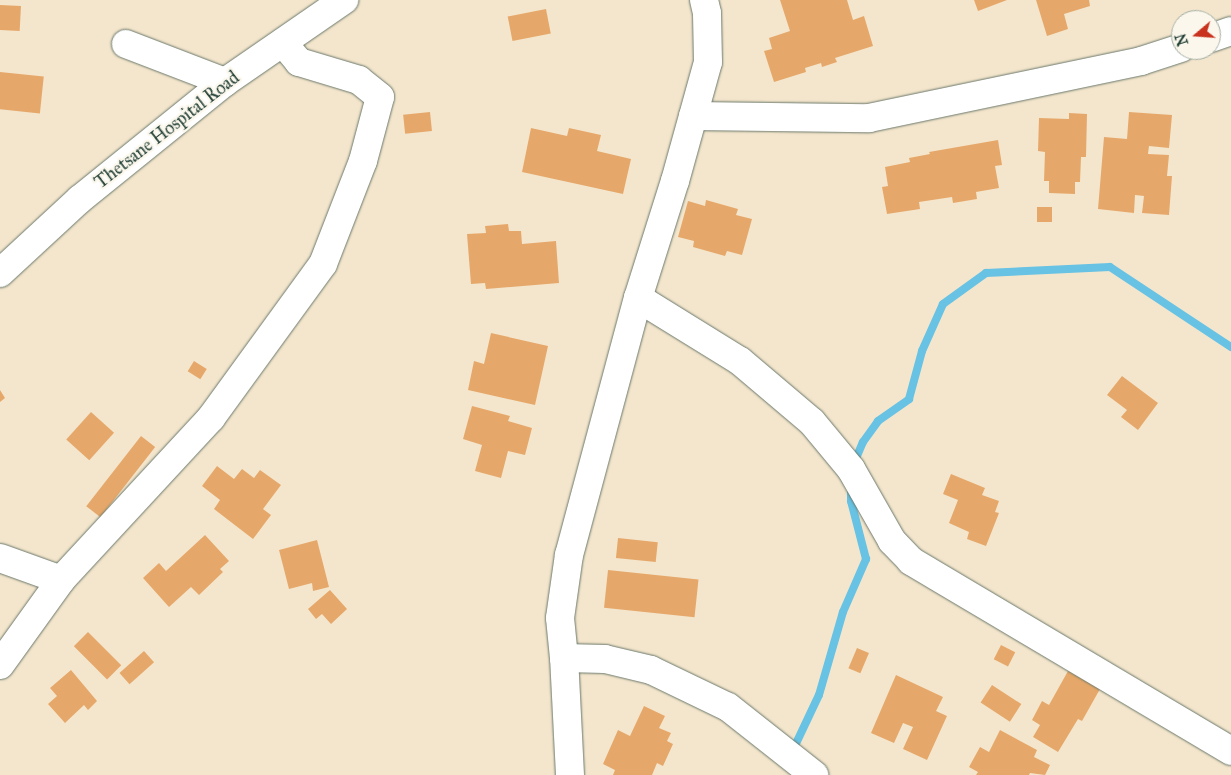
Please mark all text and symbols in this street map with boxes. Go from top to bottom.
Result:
north arrow [1171,10,1221,60]
text: N [1172,31,1192,48]
street label: Thetsane Hospital Road [90,67,244,193]

